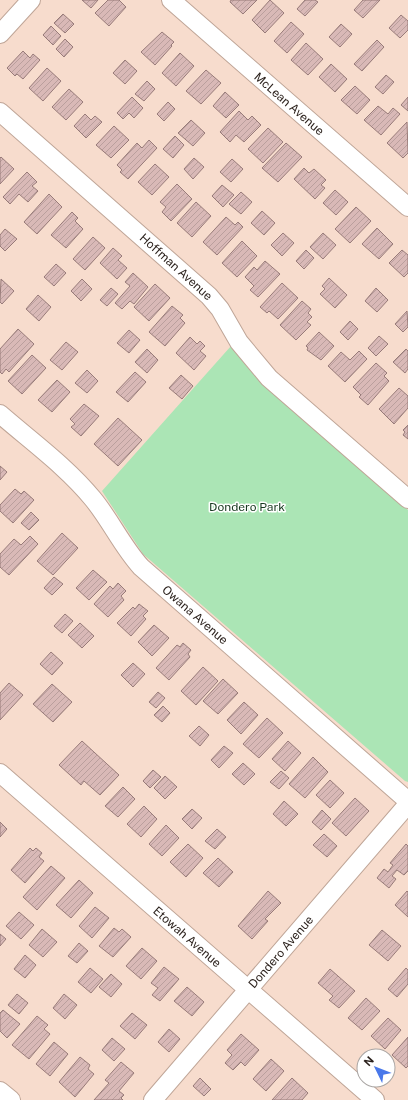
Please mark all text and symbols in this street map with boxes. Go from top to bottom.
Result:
street label: McLean Avenue [251,70,327,138]
street label: Hoffman Avenue [137,231,215,303]
park label: Dondero Park [209,500,285,514]
street label: Owana Avenue [159,583,231,647]
street label: Etowah Avenue [150,904,224,970]
street label: Dondero Avenue [246,913,316,991]
north arrow [356,1048,396,1088]
text: N [361,1054,376,1068]

